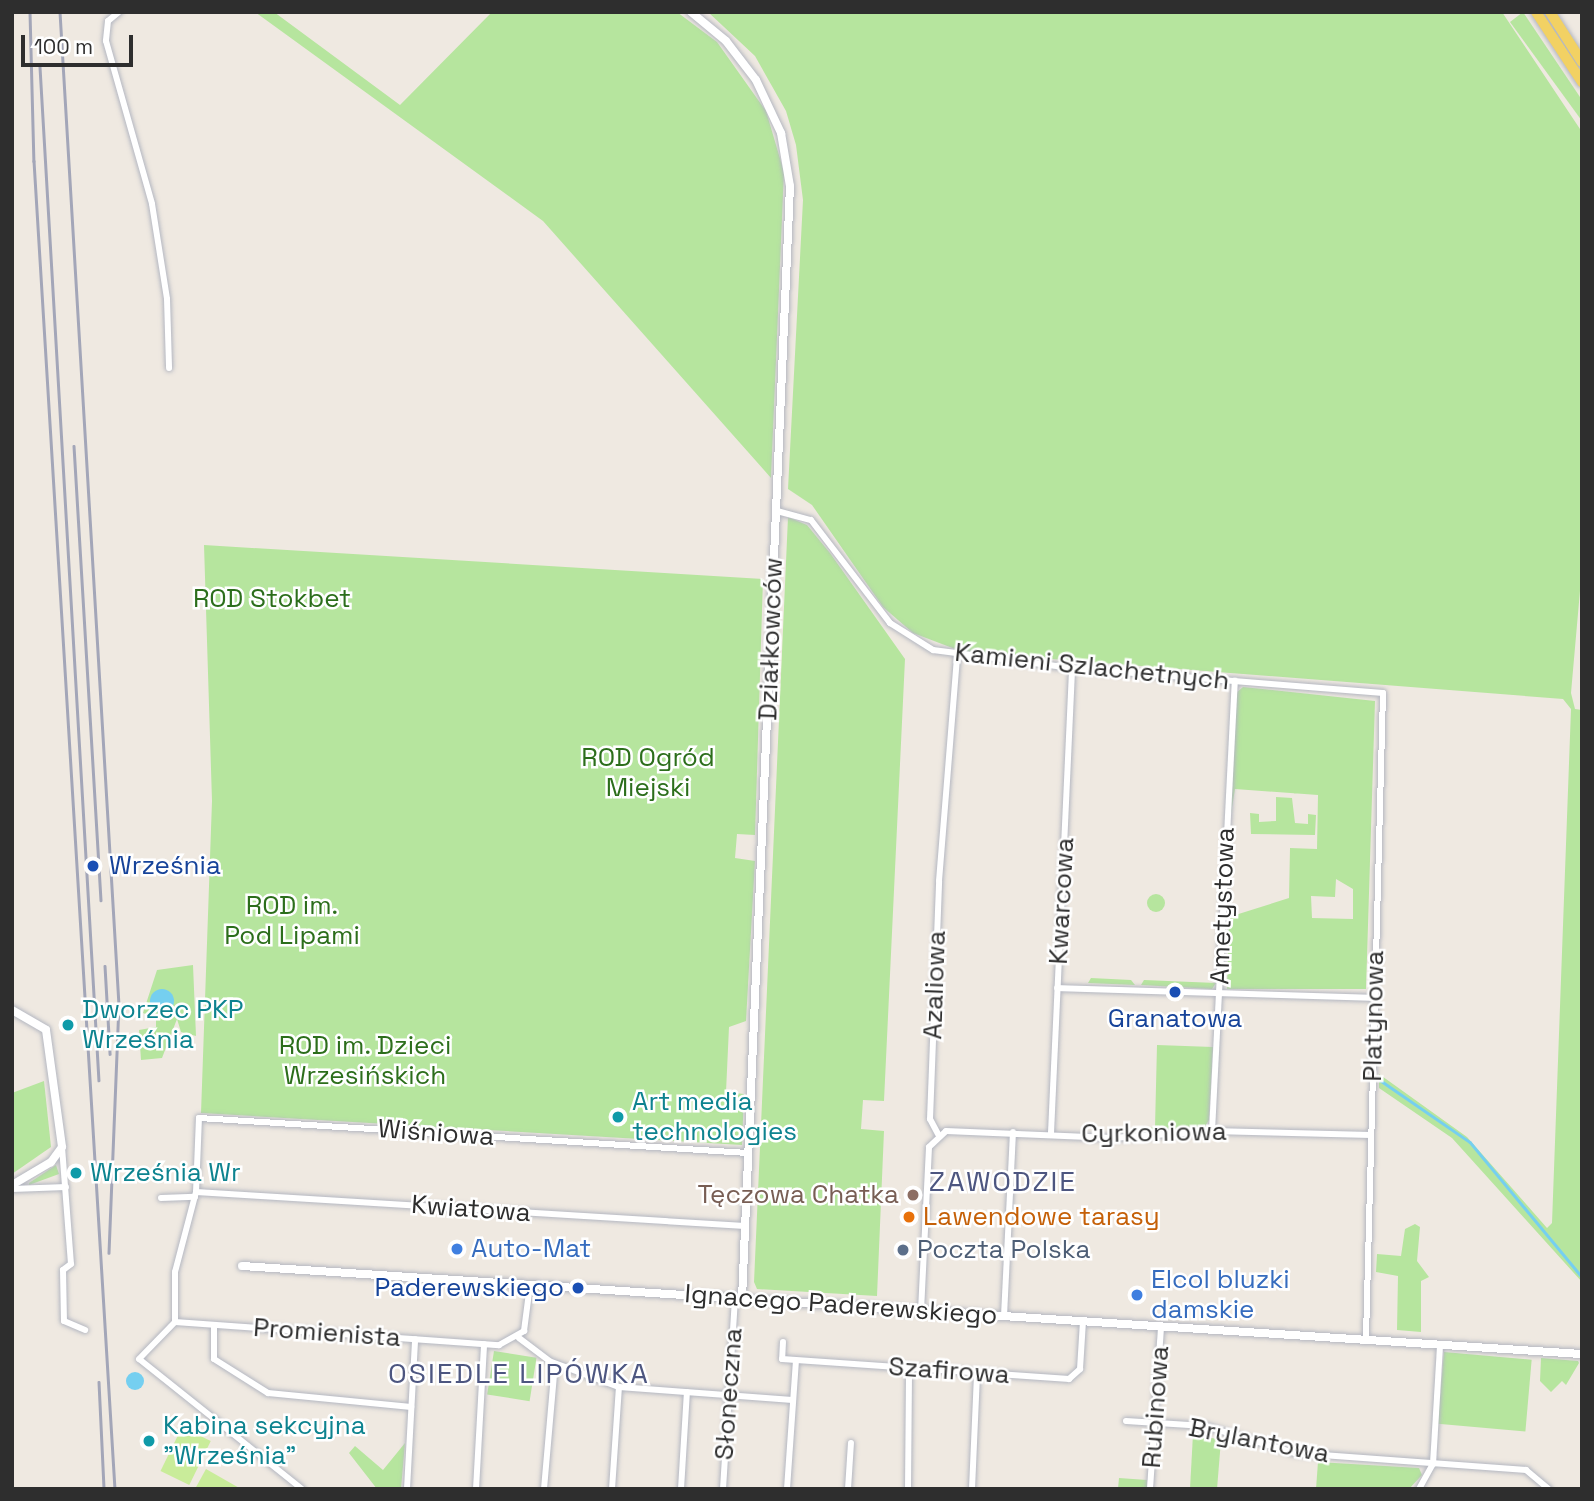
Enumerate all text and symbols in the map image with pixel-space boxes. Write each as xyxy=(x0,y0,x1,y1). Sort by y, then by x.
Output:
scale bar xyxy=(24,21,136,65)
text: 100 m xyxy=(34,33,93,60)
street label: Działkowców xyxy=(753,557,789,721)
park label: ROD Stokbet xyxy=(193,583,351,615)
street label: Kamieni Szlachetnych xyxy=(953,637,1231,697)
park label: ROD Ogród Miejski xyxy=(581,742,715,804)
street label: Ametystowa xyxy=(1205,827,1241,985)
street label: Kwarcowa xyxy=(1043,837,1081,965)
place label: Września xyxy=(109,850,221,882)
marker: Września xyxy=(83,856,103,876)
park label: ROD im. Pod Lipami xyxy=(224,890,360,951)
street label: Azaliowa xyxy=(918,930,952,1040)
street label: Platynowa xyxy=(1357,950,1391,1082)
marker: Granatowa xyxy=(1167,984,1183,1000)
place label: Dworzec PKP Września xyxy=(82,994,243,1056)
place label: Granatowa xyxy=(1108,1003,1242,1035)
marker: Dworzec PKP Września xyxy=(60,1017,76,1033)
park label: ROD im. Dzieci Wrzesińskich xyxy=(278,1030,452,1092)
place label: Art media technologies xyxy=(632,1086,797,1148)
marker: Art media technologies xyxy=(610,1109,626,1125)
street label: Wiśniowa xyxy=(377,1113,495,1153)
street label: Cyrkoniowa xyxy=(1081,1116,1227,1150)
place label: Września Wr xyxy=(90,1157,241,1189)
district label: ZAWODZIE xyxy=(930,1164,1076,1198)
marker: Września Wr xyxy=(68,1165,84,1181)
place label: Tęczowa Chatka xyxy=(697,1179,899,1211)
marker: Tęczowa Chatka xyxy=(905,1187,921,1203)
street label: Kwiatowa xyxy=(410,1189,532,1229)
place label: Lawendowe tarasy xyxy=(923,1201,1160,1233)
marker: Lawendowe tarasy xyxy=(901,1209,917,1225)
place label: Auto-Mat xyxy=(471,1233,591,1265)
place label: Poczta Polska xyxy=(917,1234,1090,1266)
marker: Auto-Mat xyxy=(449,1241,465,1257)
marker: Poczta Polska xyxy=(895,1242,911,1258)
place label: Elcol bluzki damskie xyxy=(1151,1264,1290,1326)
place label: Paderewskiego xyxy=(375,1272,564,1304)
street label: Ignacego Paderewskiego xyxy=(684,1279,998,1331)
marker: Paderewskiego xyxy=(570,1280,586,1296)
marker: Elcol bluzki damskie xyxy=(1129,1287,1145,1303)
street label: Promienista xyxy=(252,1312,402,1354)
street label: Słoneczna xyxy=(709,1327,749,1461)
street label: Rubinowa xyxy=(1136,1345,1176,1469)
street label: Szafirowa xyxy=(887,1351,1011,1391)
district label: OSIEDLE LIPÓWKA xyxy=(390,1356,648,1390)
place label: Kabina sekcyjna "Września" xyxy=(163,1410,366,1472)
street label: Brylantowa xyxy=(1186,1412,1332,1470)
marker: Kabina sekcyjna "Września" xyxy=(141,1433,157,1449)

